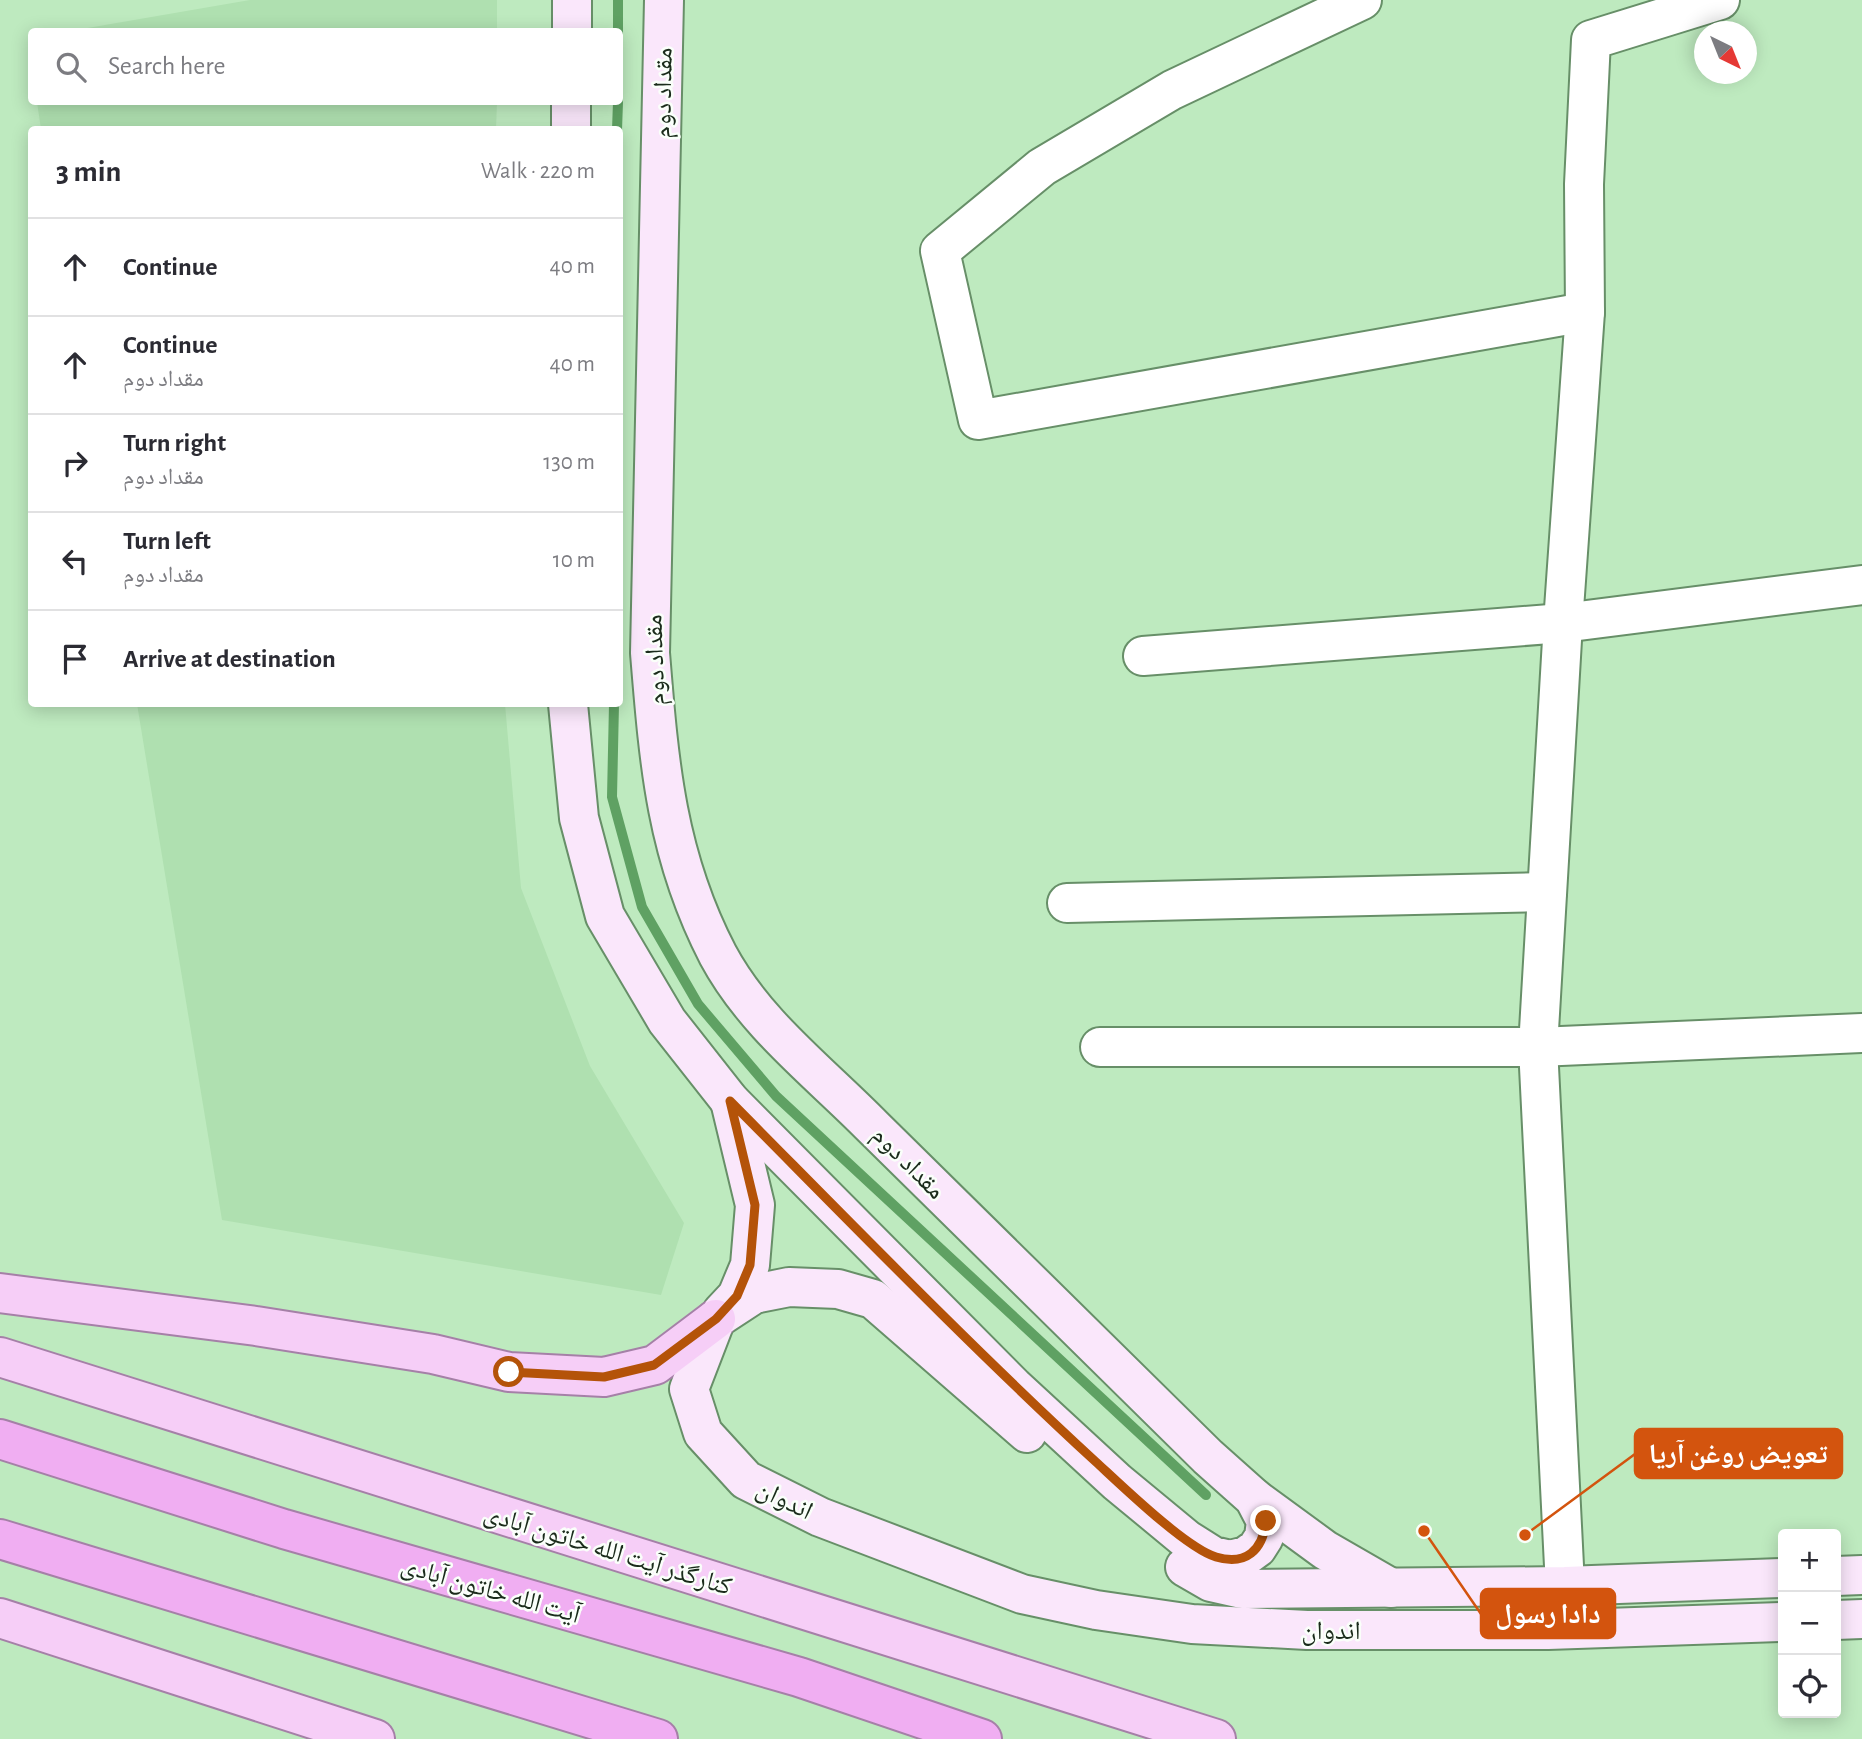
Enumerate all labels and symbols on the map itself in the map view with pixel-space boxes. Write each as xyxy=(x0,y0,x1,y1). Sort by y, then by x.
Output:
north arrow xyxy=(1694,21,1757,84)
street label: مقداد دوم xyxy=(649,47,681,139)
street label: مقداد دوم xyxy=(640,614,674,706)
street label: مقداد دوم xyxy=(864,1121,950,1207)
route start xyxy=(493,1356,524,1387)
callout: تعویض روغن آریا xyxy=(1635,1429,1842,1478)
text: تعویض روغن آریا xyxy=(1648,1439,1828,1471)
street label: اندوان xyxy=(751,1475,817,1526)
street label: کنارگذر آیت الله خاتون آبادی xyxy=(480,1496,736,1602)
route end xyxy=(1250,1505,1281,1536)
street label: آیت الله خاتون آبادی xyxy=(398,1548,584,1630)
callout: دادا رسول xyxy=(1481,1589,1615,1638)
text: دادا رسول xyxy=(1495,1601,1601,1630)
street label: اندوان xyxy=(1301,1618,1361,1646)

